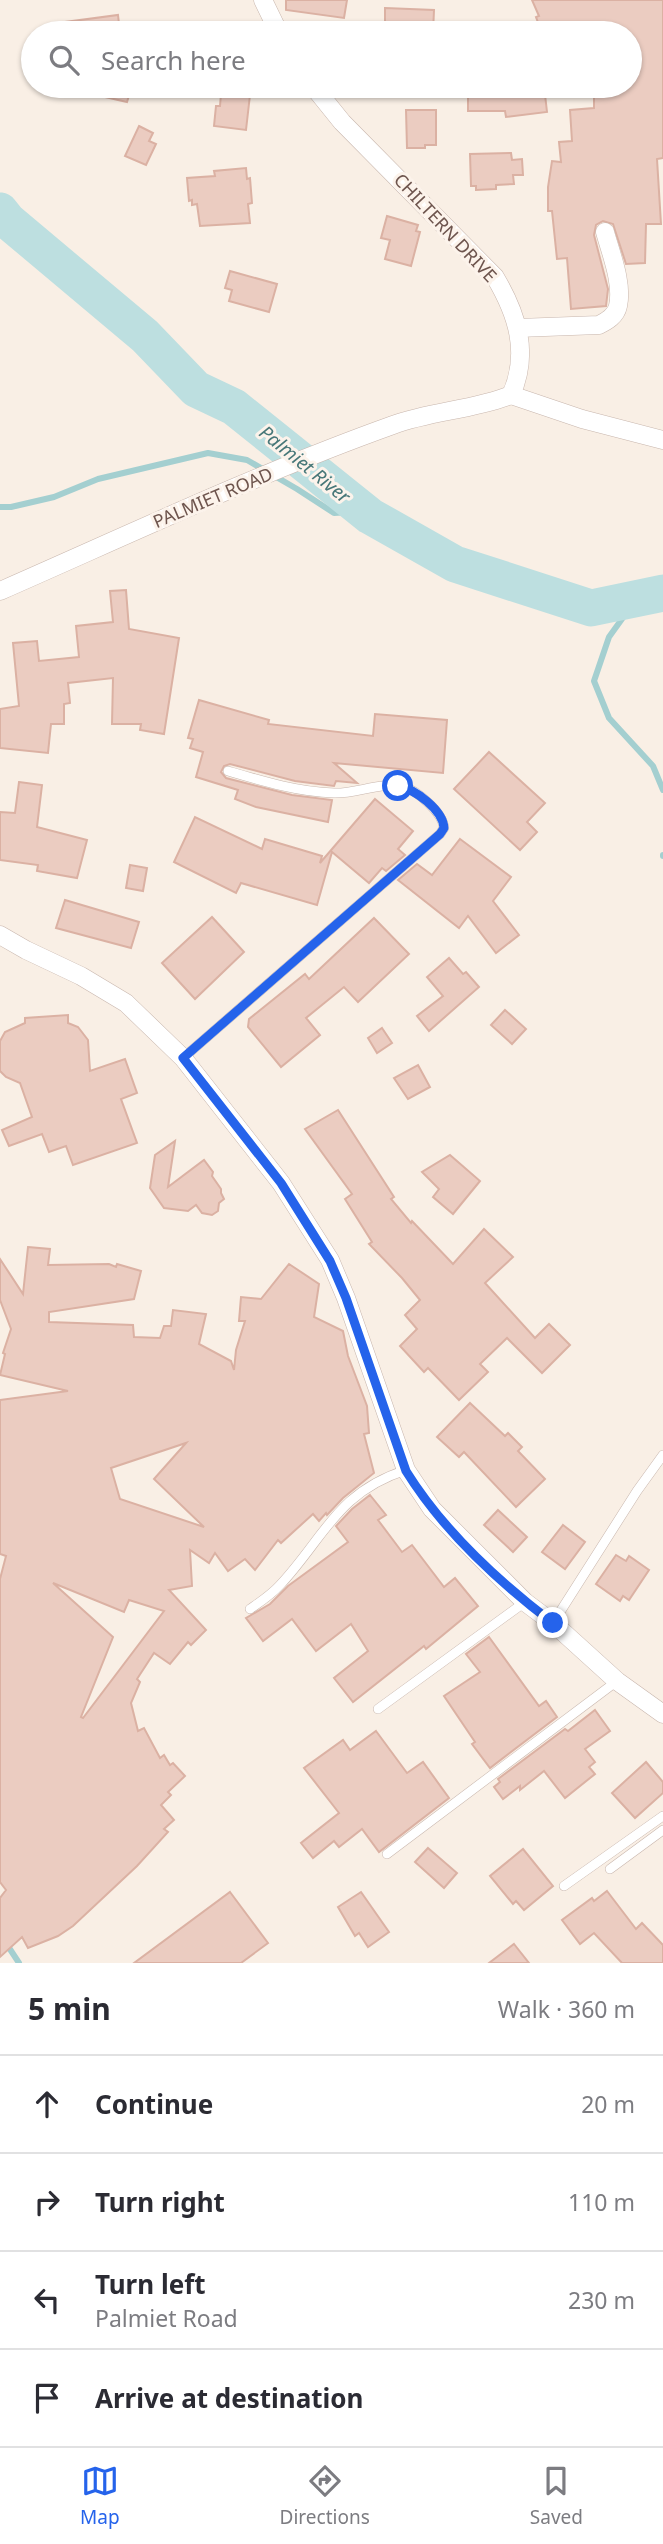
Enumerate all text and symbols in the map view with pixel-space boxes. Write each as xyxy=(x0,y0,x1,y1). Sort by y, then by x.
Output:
search box xyxy=(21,21,642,98)
icon: search xyxy=(45,41,83,79)
text: Search here xyxy=(101,42,246,78)
street label: CHILTERN DRIVE xyxy=(389,168,502,287)
water label: Palmiet River xyxy=(254,419,357,510)
street label: PALMIET ROAD xyxy=(149,461,276,533)
route start xyxy=(382,770,413,801)
route end xyxy=(537,1607,568,1638)
text: 5 min xyxy=(28,1988,111,2029)
text: Walk · 360 m xyxy=(498,1993,635,2025)
icon: ahead xyxy=(28,2085,66,2123)
text: Continue xyxy=(95,2086,213,2122)
text: 20 m xyxy=(581,2088,635,2120)
icon: right xyxy=(28,2183,66,2221)
text: Turn right xyxy=(95,2184,225,2220)
text: 110 m xyxy=(568,2186,635,2218)
text: Turn left xyxy=(95,2266,206,2302)
icon: left xyxy=(28,2281,66,2319)
text: 230 m xyxy=(568,2284,635,2316)
text: Palmiet Road xyxy=(95,2302,238,2334)
icon: arrive xyxy=(28,2379,66,2417)
text: Arrive at destination xyxy=(95,2380,364,2416)
tab: Map xyxy=(80,2462,120,2530)
tab: Directions xyxy=(280,2462,370,2530)
tab: Saved xyxy=(530,2462,583,2530)

